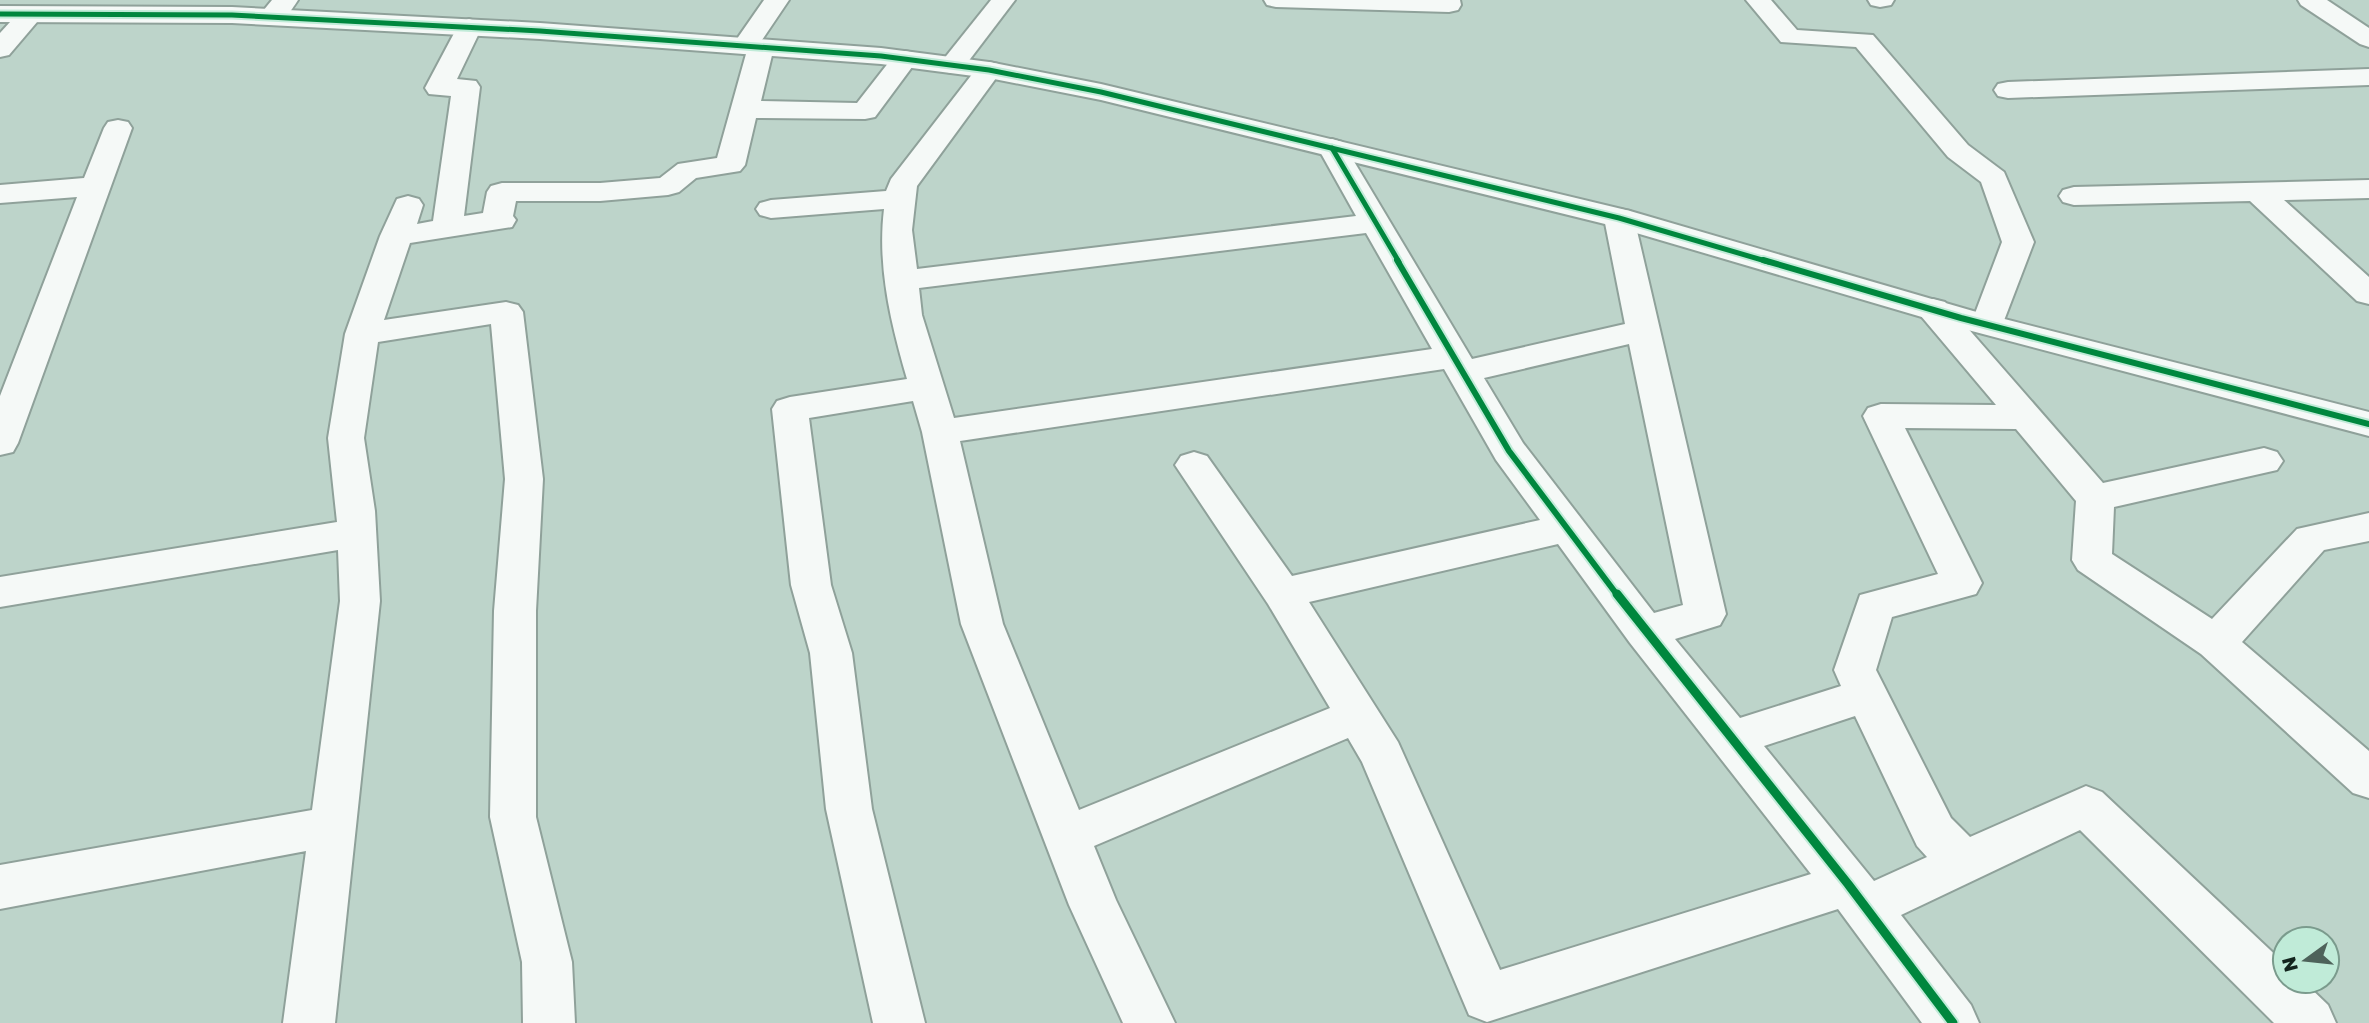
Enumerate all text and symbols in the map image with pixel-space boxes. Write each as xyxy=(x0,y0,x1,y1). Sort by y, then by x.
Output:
north arrow xyxy=(2271,925,2341,995)
text: N xyxy=(2276,955,2302,974)

